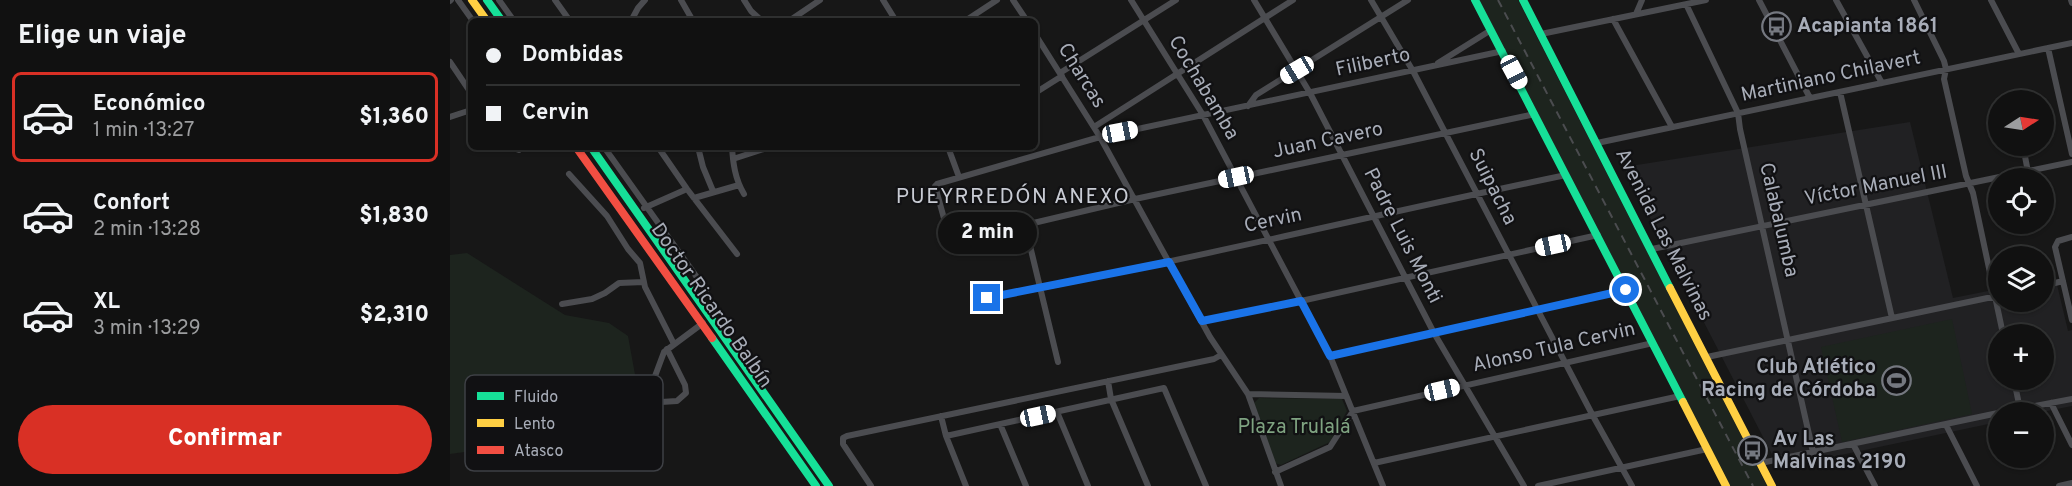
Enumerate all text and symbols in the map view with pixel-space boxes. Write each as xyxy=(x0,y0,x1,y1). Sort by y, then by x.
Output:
bus stop icon: Acapianta 1861 xyxy=(1760,11,1792,43)
place label: Acapianta 1861 xyxy=(1797,14,1938,40)
text: Elige un viaje xyxy=(18,19,187,53)
street label: Cochabamba xyxy=(1162,31,1244,145)
street label: Charcas xyxy=(1051,39,1111,113)
text: Dombidas xyxy=(522,42,624,69)
street label: Filiberto xyxy=(1333,42,1413,84)
street label: Martiniano Chilavert xyxy=(1739,45,1923,109)
car xyxy=(1498,52,1530,92)
car xyxy=(1277,53,1317,87)
icon: car xyxy=(21,90,75,144)
north arrow xyxy=(1988,90,2054,156)
map controls xyxy=(1988,90,2054,468)
text: Económico xyxy=(93,91,206,118)
text: Cervin xyxy=(522,100,589,127)
text: $1,360 xyxy=(359,104,429,131)
street label: Juan Cavero xyxy=(1271,117,1385,165)
text: 1 min · 13:27 xyxy=(93,118,194,144)
car xyxy=(1101,120,1139,144)
street label: Suipacha xyxy=(1462,144,1522,230)
street label: Avenida Las Malvinas xyxy=(1608,144,1718,326)
street label: Víctor Manuel III xyxy=(1802,159,1950,213)
street label: Calabalumba xyxy=(1752,160,1804,280)
car xyxy=(1217,164,1255,190)
street label: Padre Luis Monti xyxy=(1357,164,1447,308)
button: locate xyxy=(1988,168,2054,234)
district label: PUEYRREDÓN ANEXO xyxy=(896,183,1130,211)
icon: car xyxy=(21,189,75,243)
text: Confort xyxy=(93,190,170,217)
street label: Cervin xyxy=(1242,202,1304,240)
text: $1,830 xyxy=(359,203,429,230)
callout: 2 min xyxy=(938,211,1036,253)
text: 2 min · 13:28 xyxy=(93,217,201,243)
street label: Doctor Ricardo Balbín xyxy=(644,218,778,394)
text: 2 min xyxy=(961,220,1014,246)
car xyxy=(1534,232,1572,258)
button: layers xyxy=(1988,246,2054,312)
route start xyxy=(1612,276,1639,303)
route end xyxy=(973,284,1000,311)
icon: car xyxy=(21,288,75,342)
text: XL xyxy=(93,289,120,316)
text: $2,310 xyxy=(360,302,429,329)
text: 3 min · 13:29 xyxy=(93,316,201,342)
street label: Alonso Tula Cervin xyxy=(1470,317,1638,379)
button: + xyxy=(1988,324,2054,390)
place label: Club Atlético Racing de Córdoba xyxy=(1701,355,1876,404)
sports icon: Club Atlético Racing de Córdoba xyxy=(1881,364,1913,396)
legend xyxy=(465,375,663,471)
car xyxy=(1422,377,1462,403)
text: Fluido xyxy=(514,388,558,408)
button: − xyxy=(1988,402,2054,468)
car xyxy=(1019,403,1057,429)
button: Confirmar xyxy=(18,405,432,474)
text: Lento xyxy=(514,415,555,435)
park label: Plaza Trulalá xyxy=(1237,415,1351,441)
place label: Av Las Malvinas 2190 xyxy=(1773,427,1907,476)
bus stop icon: Av Las Malvinas 2190 xyxy=(1736,435,1768,467)
text: Atasco xyxy=(514,442,563,462)

